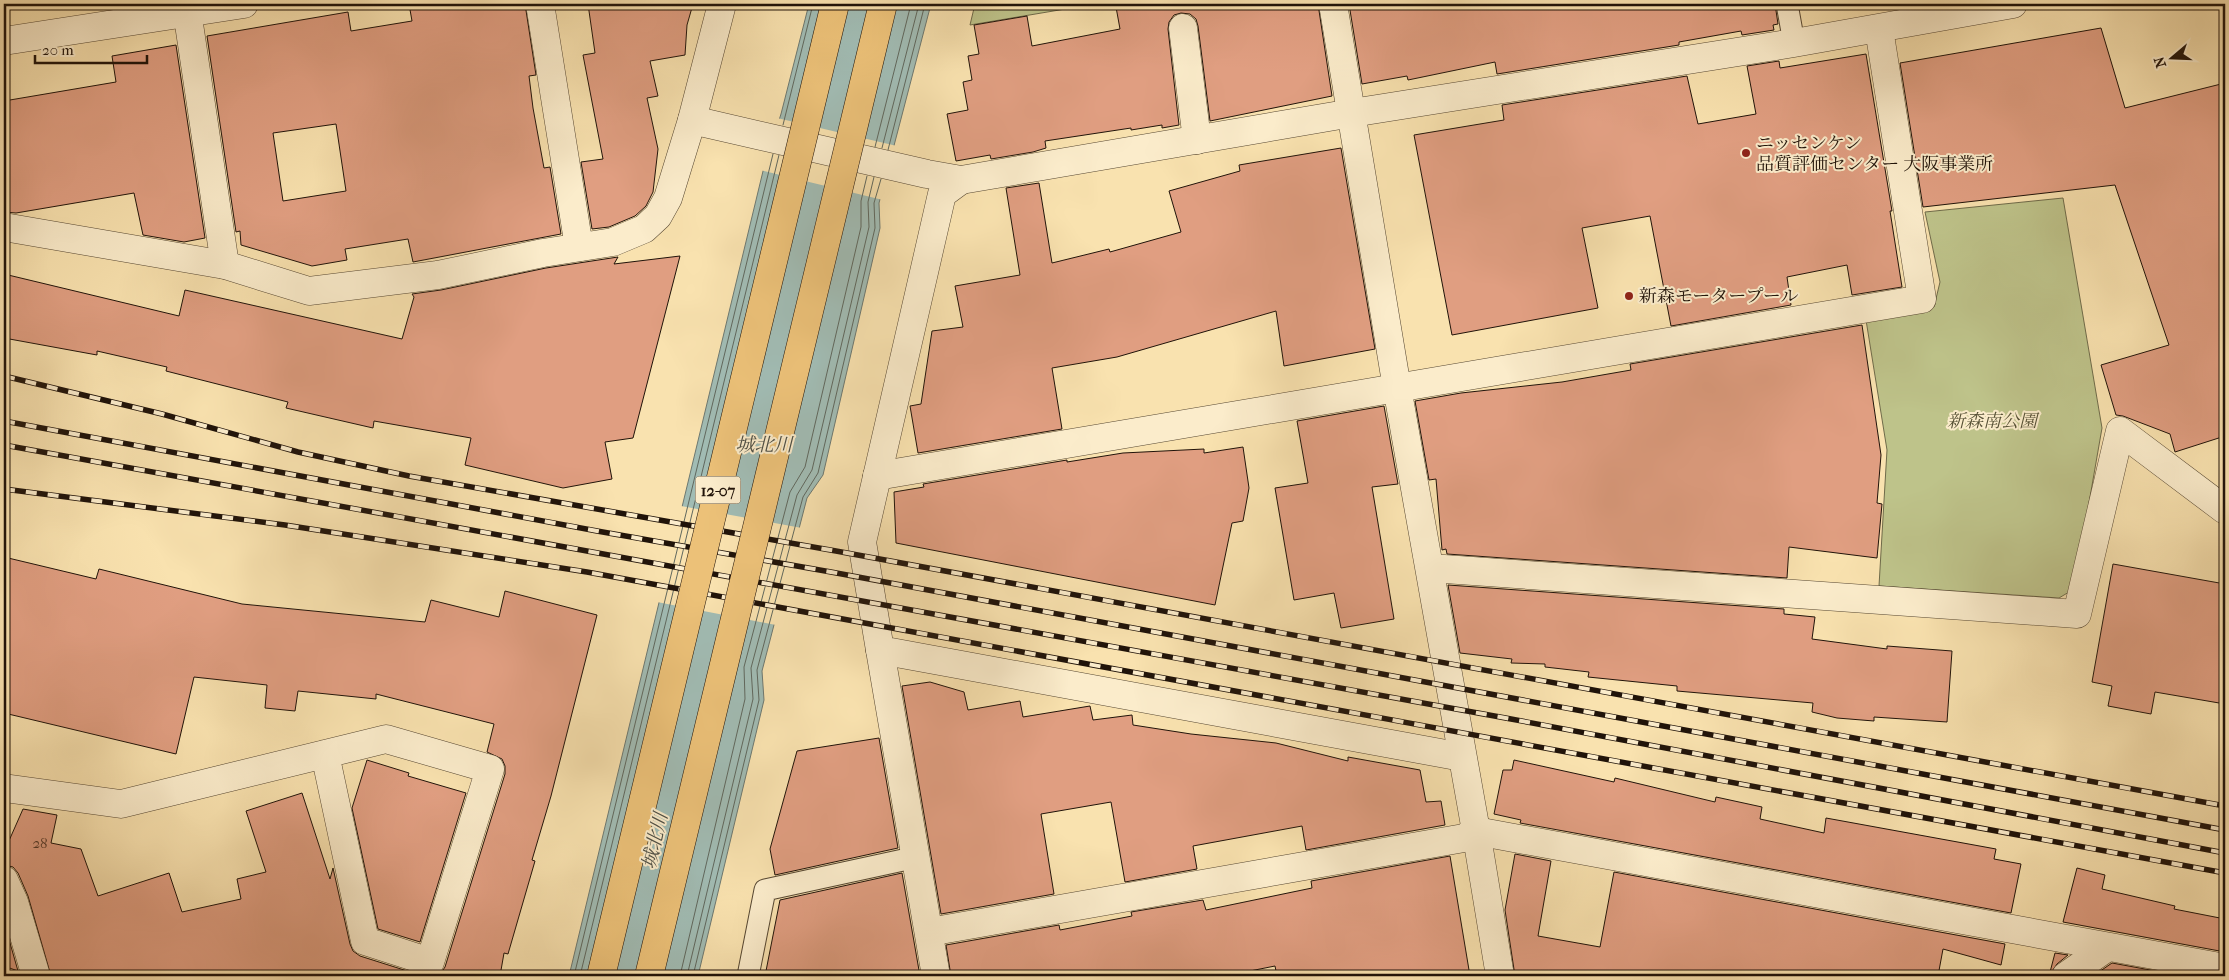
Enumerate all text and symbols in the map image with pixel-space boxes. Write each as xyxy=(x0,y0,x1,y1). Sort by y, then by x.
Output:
scale bar xyxy=(35,32,148,64)
north arrow xyxy=(2146,32,2196,82)
text: 20 m xyxy=(42,41,74,59)
text: N xyxy=(2150,54,2170,70)
place label: ニッセンケン 品質評価センター 大阪事業所 xyxy=(1756,133,1993,175)
marker: ニッセンケン 品質評価センター 大阪事業所 xyxy=(1740,147,1752,159)
place label: 新森モータープール xyxy=(1639,286,1798,307)
marker: 新森モータープール xyxy=(1623,290,1635,302)
park label: 新森南公園 xyxy=(1947,411,2040,432)
water label: 城北川 xyxy=(735,434,794,456)
road number: 12-07 xyxy=(696,476,740,504)
water label: 城北川 xyxy=(638,809,673,871)
house number: 28 xyxy=(32,834,48,852)

